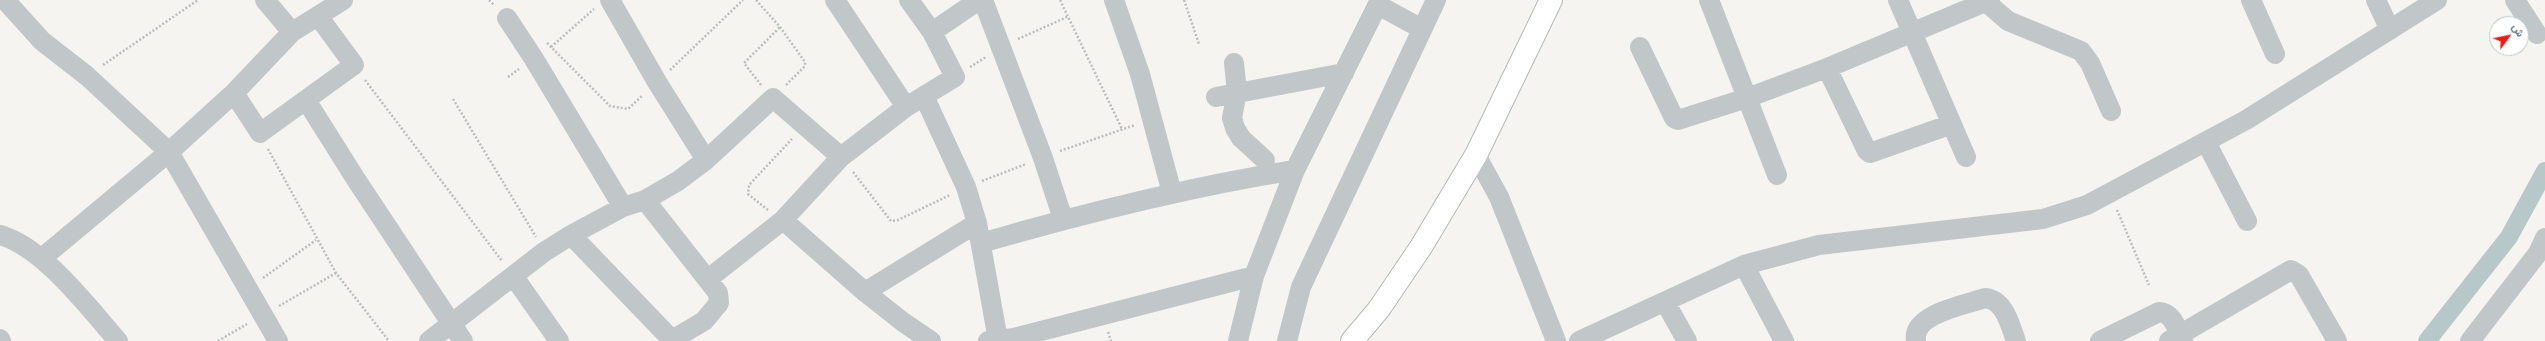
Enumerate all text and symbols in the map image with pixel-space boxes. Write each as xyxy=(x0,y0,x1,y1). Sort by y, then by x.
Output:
north arrow xyxy=(2489,16,2529,56)
text: ش xyxy=(2509,21,2528,39)

